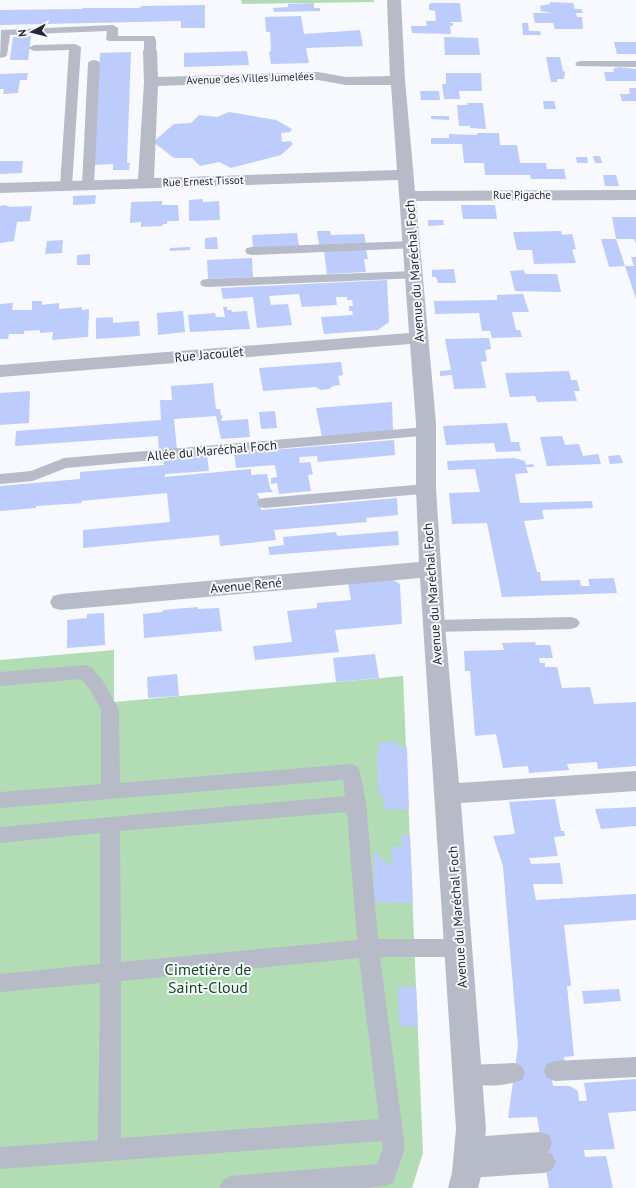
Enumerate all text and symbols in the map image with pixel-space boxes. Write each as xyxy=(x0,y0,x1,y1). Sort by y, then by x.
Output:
north arrow xyxy=(12,12,52,52)
text: N xyxy=(15,29,29,38)
street label: Avenue des Villes Jumelées xyxy=(186,69,314,87)
street label: Rue Ernest Tissot xyxy=(162,173,244,189)
street label: Rue Pigache xyxy=(493,188,551,202)
street label: Avenue du Maréchal Foch xyxy=(401,199,428,343)
street label: Rue Jacoulet xyxy=(174,343,245,366)
street label: Allée du Maréchal Foch xyxy=(146,436,278,465)
street label: Avenue du Maréchal Foch xyxy=(419,522,446,666)
street label: Avenue René xyxy=(210,574,282,597)
street label: Avenue du Maréchal Foch xyxy=(444,845,471,989)
park label: Cimetière de Saint-Cloud xyxy=(165,959,251,997)

